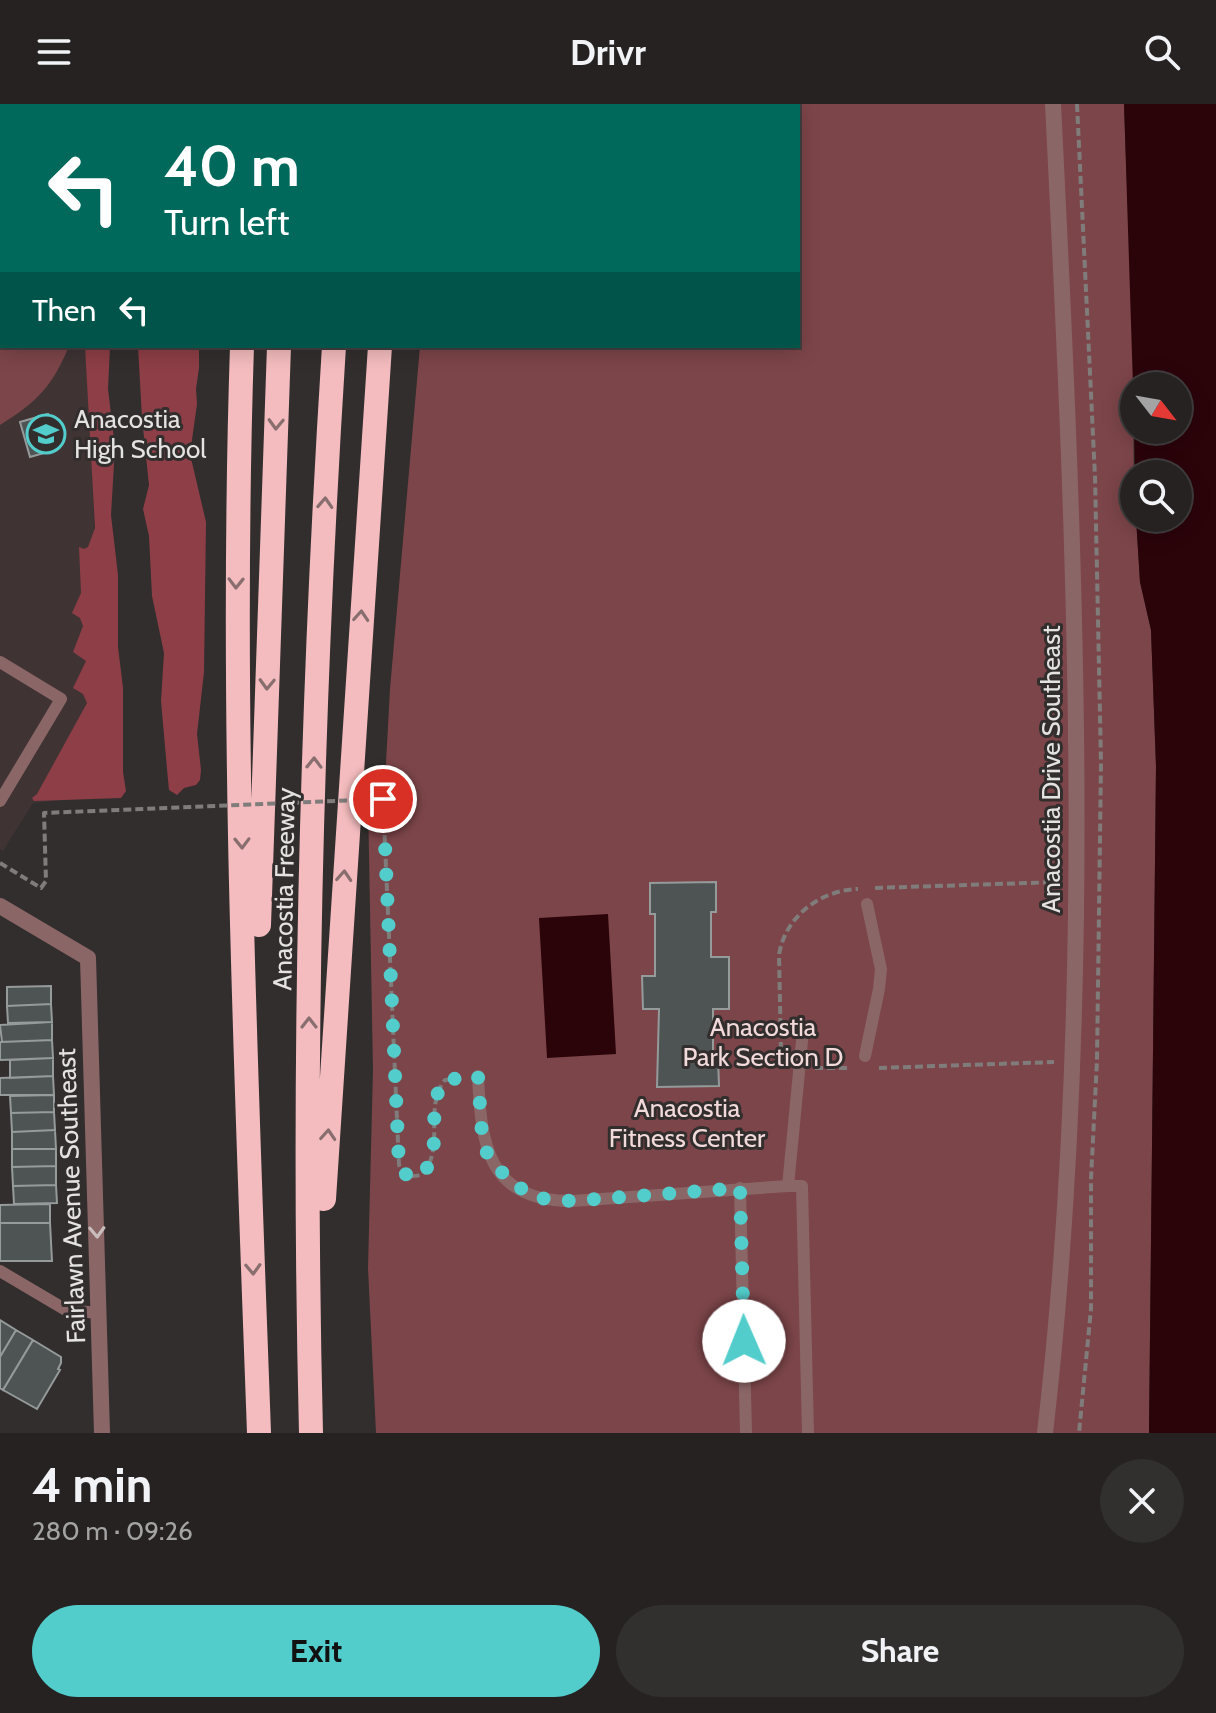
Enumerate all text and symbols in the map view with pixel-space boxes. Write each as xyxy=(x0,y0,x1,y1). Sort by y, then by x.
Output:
icon: menu xyxy=(32,30,76,74)
text: Drivr xyxy=(570,30,646,74)
icon: search xyxy=(1140,30,1184,74)
text: 40 m xyxy=(164,132,300,200)
icon: left xyxy=(32,136,136,240)
text: Turn left xyxy=(164,200,289,244)
icon: left xyxy=(112,288,156,332)
text: Then xyxy=(32,292,96,329)
north arrow xyxy=(1120,372,1192,444)
map controls xyxy=(1120,372,1192,532)
place label: Anacostia High School xyxy=(74,403,206,465)
school or university icon: Anacostia High School xyxy=(25,413,67,455)
one-way arrow xyxy=(267,418,284,431)
button: search xyxy=(1120,460,1192,532)
one-way arrow xyxy=(316,496,333,509)
one-way arrow xyxy=(227,577,245,590)
one-way arrow xyxy=(352,609,369,622)
street label: Anacostia Drive Southeast xyxy=(1035,625,1067,913)
one-way arrow xyxy=(258,678,275,691)
one-way arrow xyxy=(306,756,323,769)
pin xyxy=(349,765,417,833)
icon: arrive xyxy=(361,777,405,821)
street label: Anacostia Freeway xyxy=(266,787,302,991)
one-way arrow xyxy=(233,837,251,850)
one-way arrow xyxy=(335,869,352,882)
park label: Anacostia Park Section D xyxy=(683,1011,843,1073)
one-way arrow xyxy=(300,1016,318,1029)
street label: Fairlawn Avenue Southeast xyxy=(50,1048,92,1344)
park label: Anacostia Fitness Center xyxy=(609,1092,766,1154)
one-way arrow xyxy=(319,1128,336,1141)
one-way arrow xyxy=(88,1226,105,1239)
one-way arrow xyxy=(244,1263,261,1276)
position arrow xyxy=(702,1299,786,1383)
text: 4 min xyxy=(32,1456,152,1514)
button: close xyxy=(1100,1459,1184,1543)
text: 280 m · 09:26 xyxy=(32,1515,193,1547)
button: Exit xyxy=(32,1605,600,1697)
button: Share xyxy=(616,1605,1184,1697)

